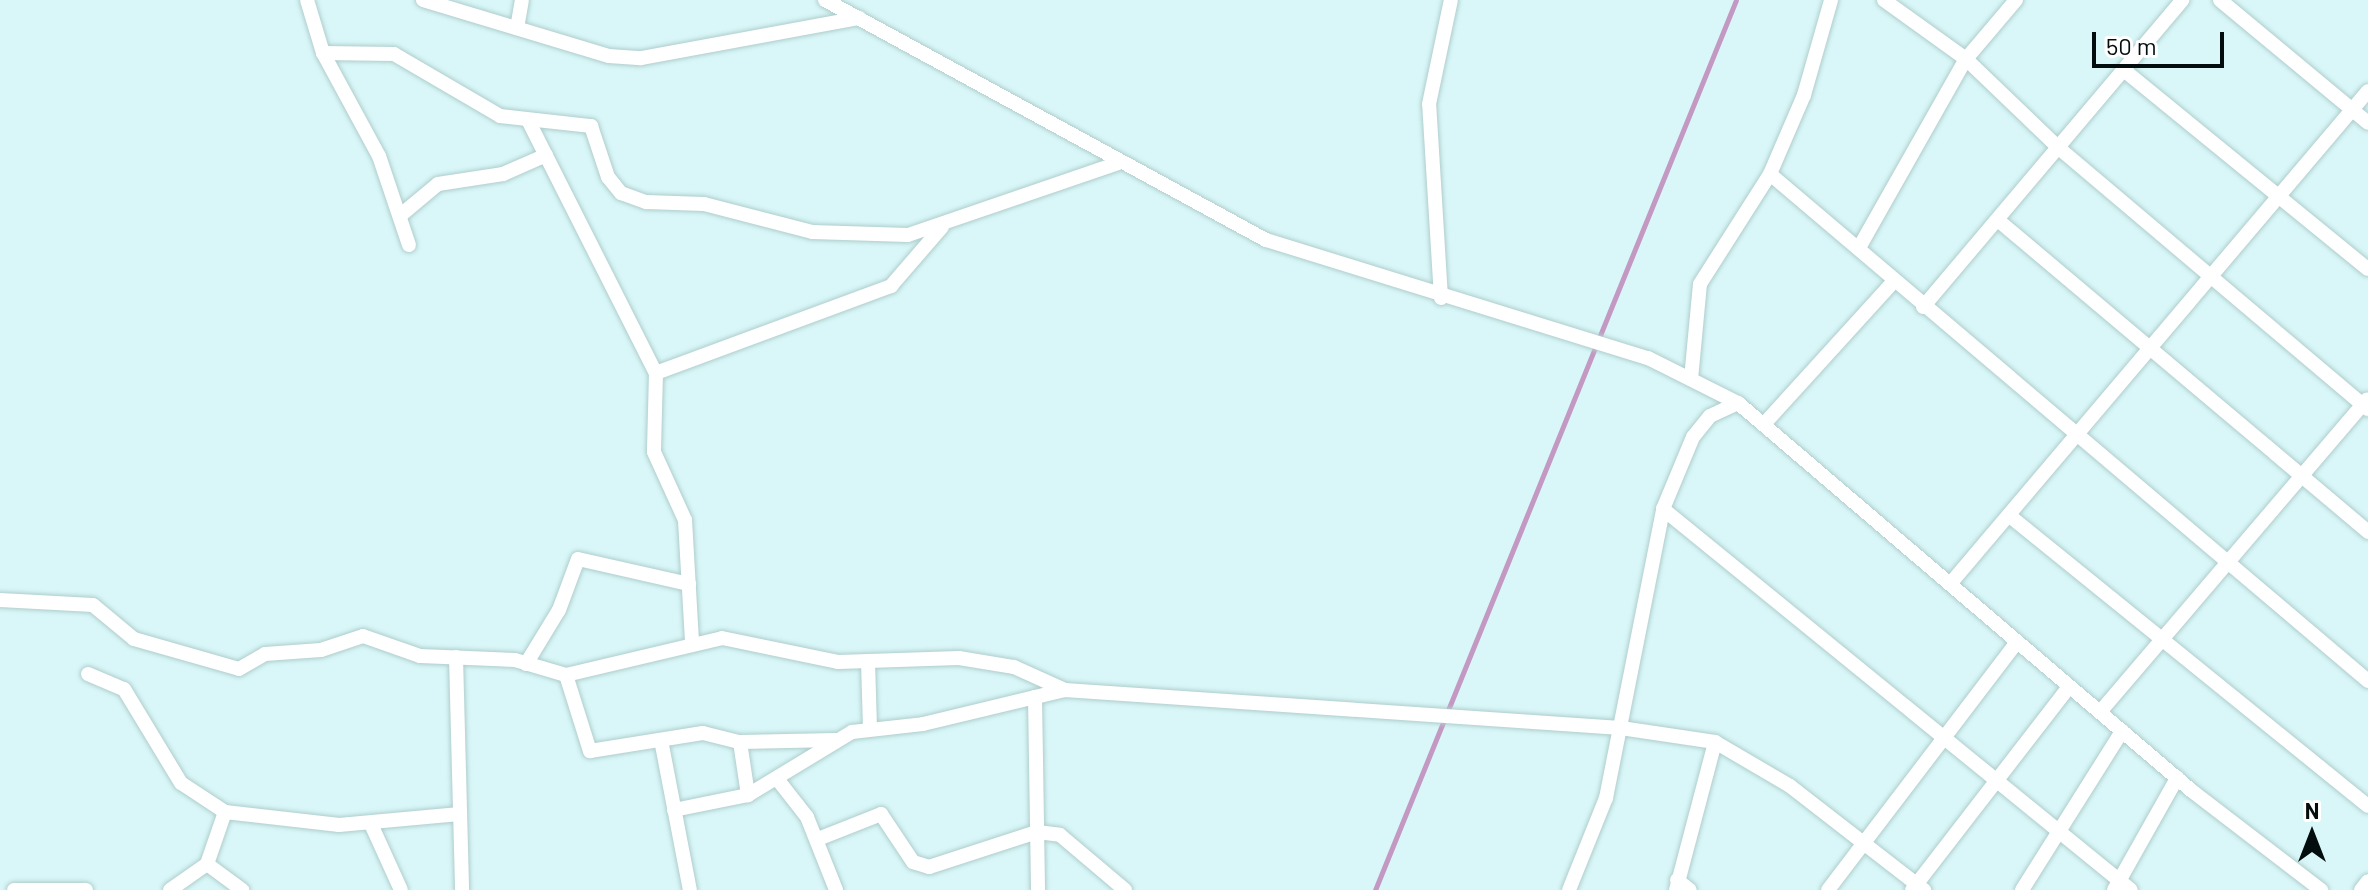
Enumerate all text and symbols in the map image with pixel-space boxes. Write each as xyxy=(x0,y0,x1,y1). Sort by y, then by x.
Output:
scale bar xyxy=(2096,16,2228,66)
text: 50 m xyxy=(2106,31,2157,60)
north arrow xyxy=(2272,794,2352,874)
text: N xyxy=(2305,797,2319,823)

